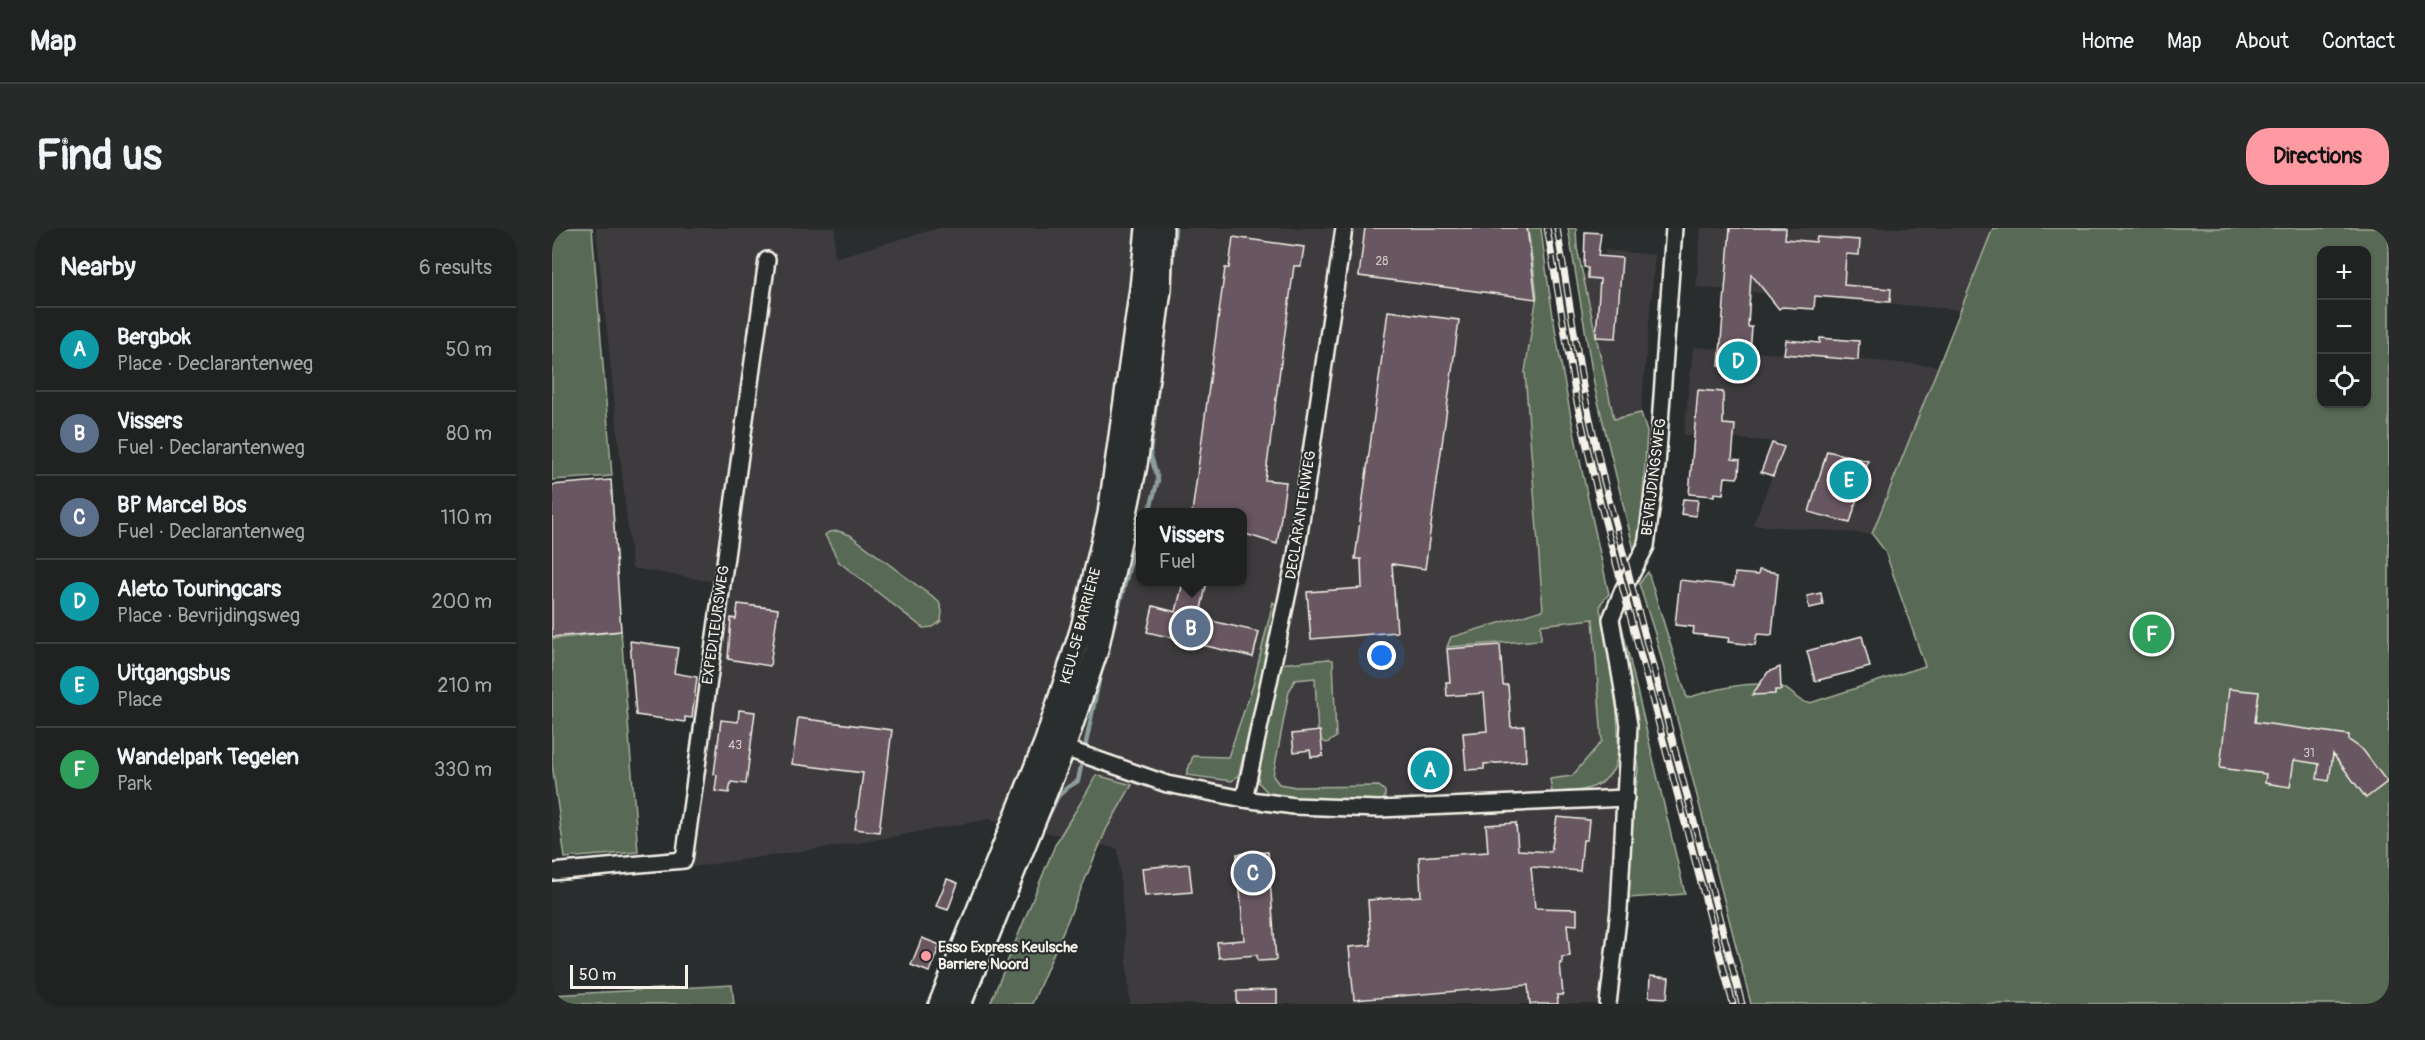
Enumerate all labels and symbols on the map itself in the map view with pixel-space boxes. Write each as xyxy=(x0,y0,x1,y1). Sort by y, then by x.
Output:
house number: 28 xyxy=(1376,254,1388,269)
pin: D xyxy=(1718,338,1758,384)
street label: BEVRIJDINGSWEG xyxy=(1637,417,1671,537)
street label: DECLARANTENWEG xyxy=(1281,449,1321,581)
pin: E xyxy=(1830,458,1868,502)
street label: EXPEDITEURSWEG xyxy=(698,564,734,686)
street label: KEULSE BARRIÈRE xyxy=(1056,566,1106,686)
pin: B xyxy=(1172,606,1210,650)
pin: F xyxy=(2132,612,2172,656)
your location xyxy=(1367,641,1396,670)
house number: 43 xyxy=(728,738,742,753)
house number: 31 xyxy=(2303,746,2315,761)
pin: A xyxy=(1410,748,1450,792)
pin: C xyxy=(1234,850,1272,896)
place label: Esso Express Keulsche Barriere Noord xyxy=(938,938,1078,974)
marker: Esso Express Keulsche Barriere Noord xyxy=(919,949,933,963)
scale bar xyxy=(570,962,688,990)

